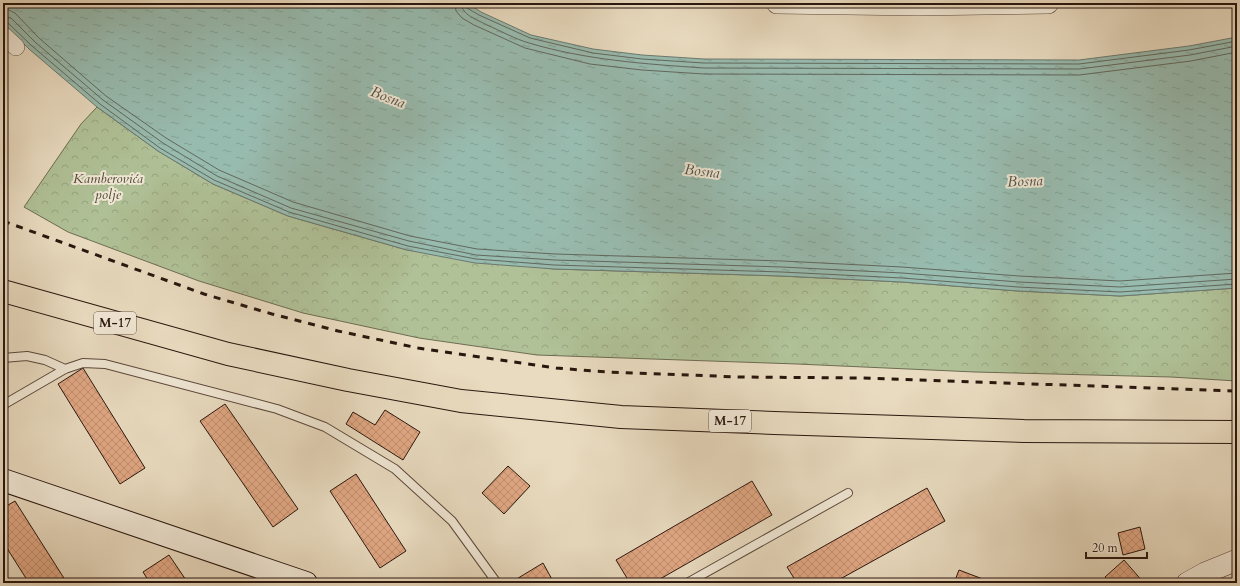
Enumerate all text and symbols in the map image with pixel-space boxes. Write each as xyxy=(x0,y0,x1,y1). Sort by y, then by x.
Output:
water label: Bosna xyxy=(368,81,408,113)
water label: Bosna xyxy=(683,159,721,183)
park label: Kamberovića polje xyxy=(73,169,143,204)
water label: Bosna xyxy=(1007,170,1043,192)
road number: M-17 xyxy=(94,312,136,334)
road number: M-17 xyxy=(709,410,751,432)
scale bar xyxy=(1086,534,1147,560)
text: 20 m xyxy=(1092,540,1119,556)

